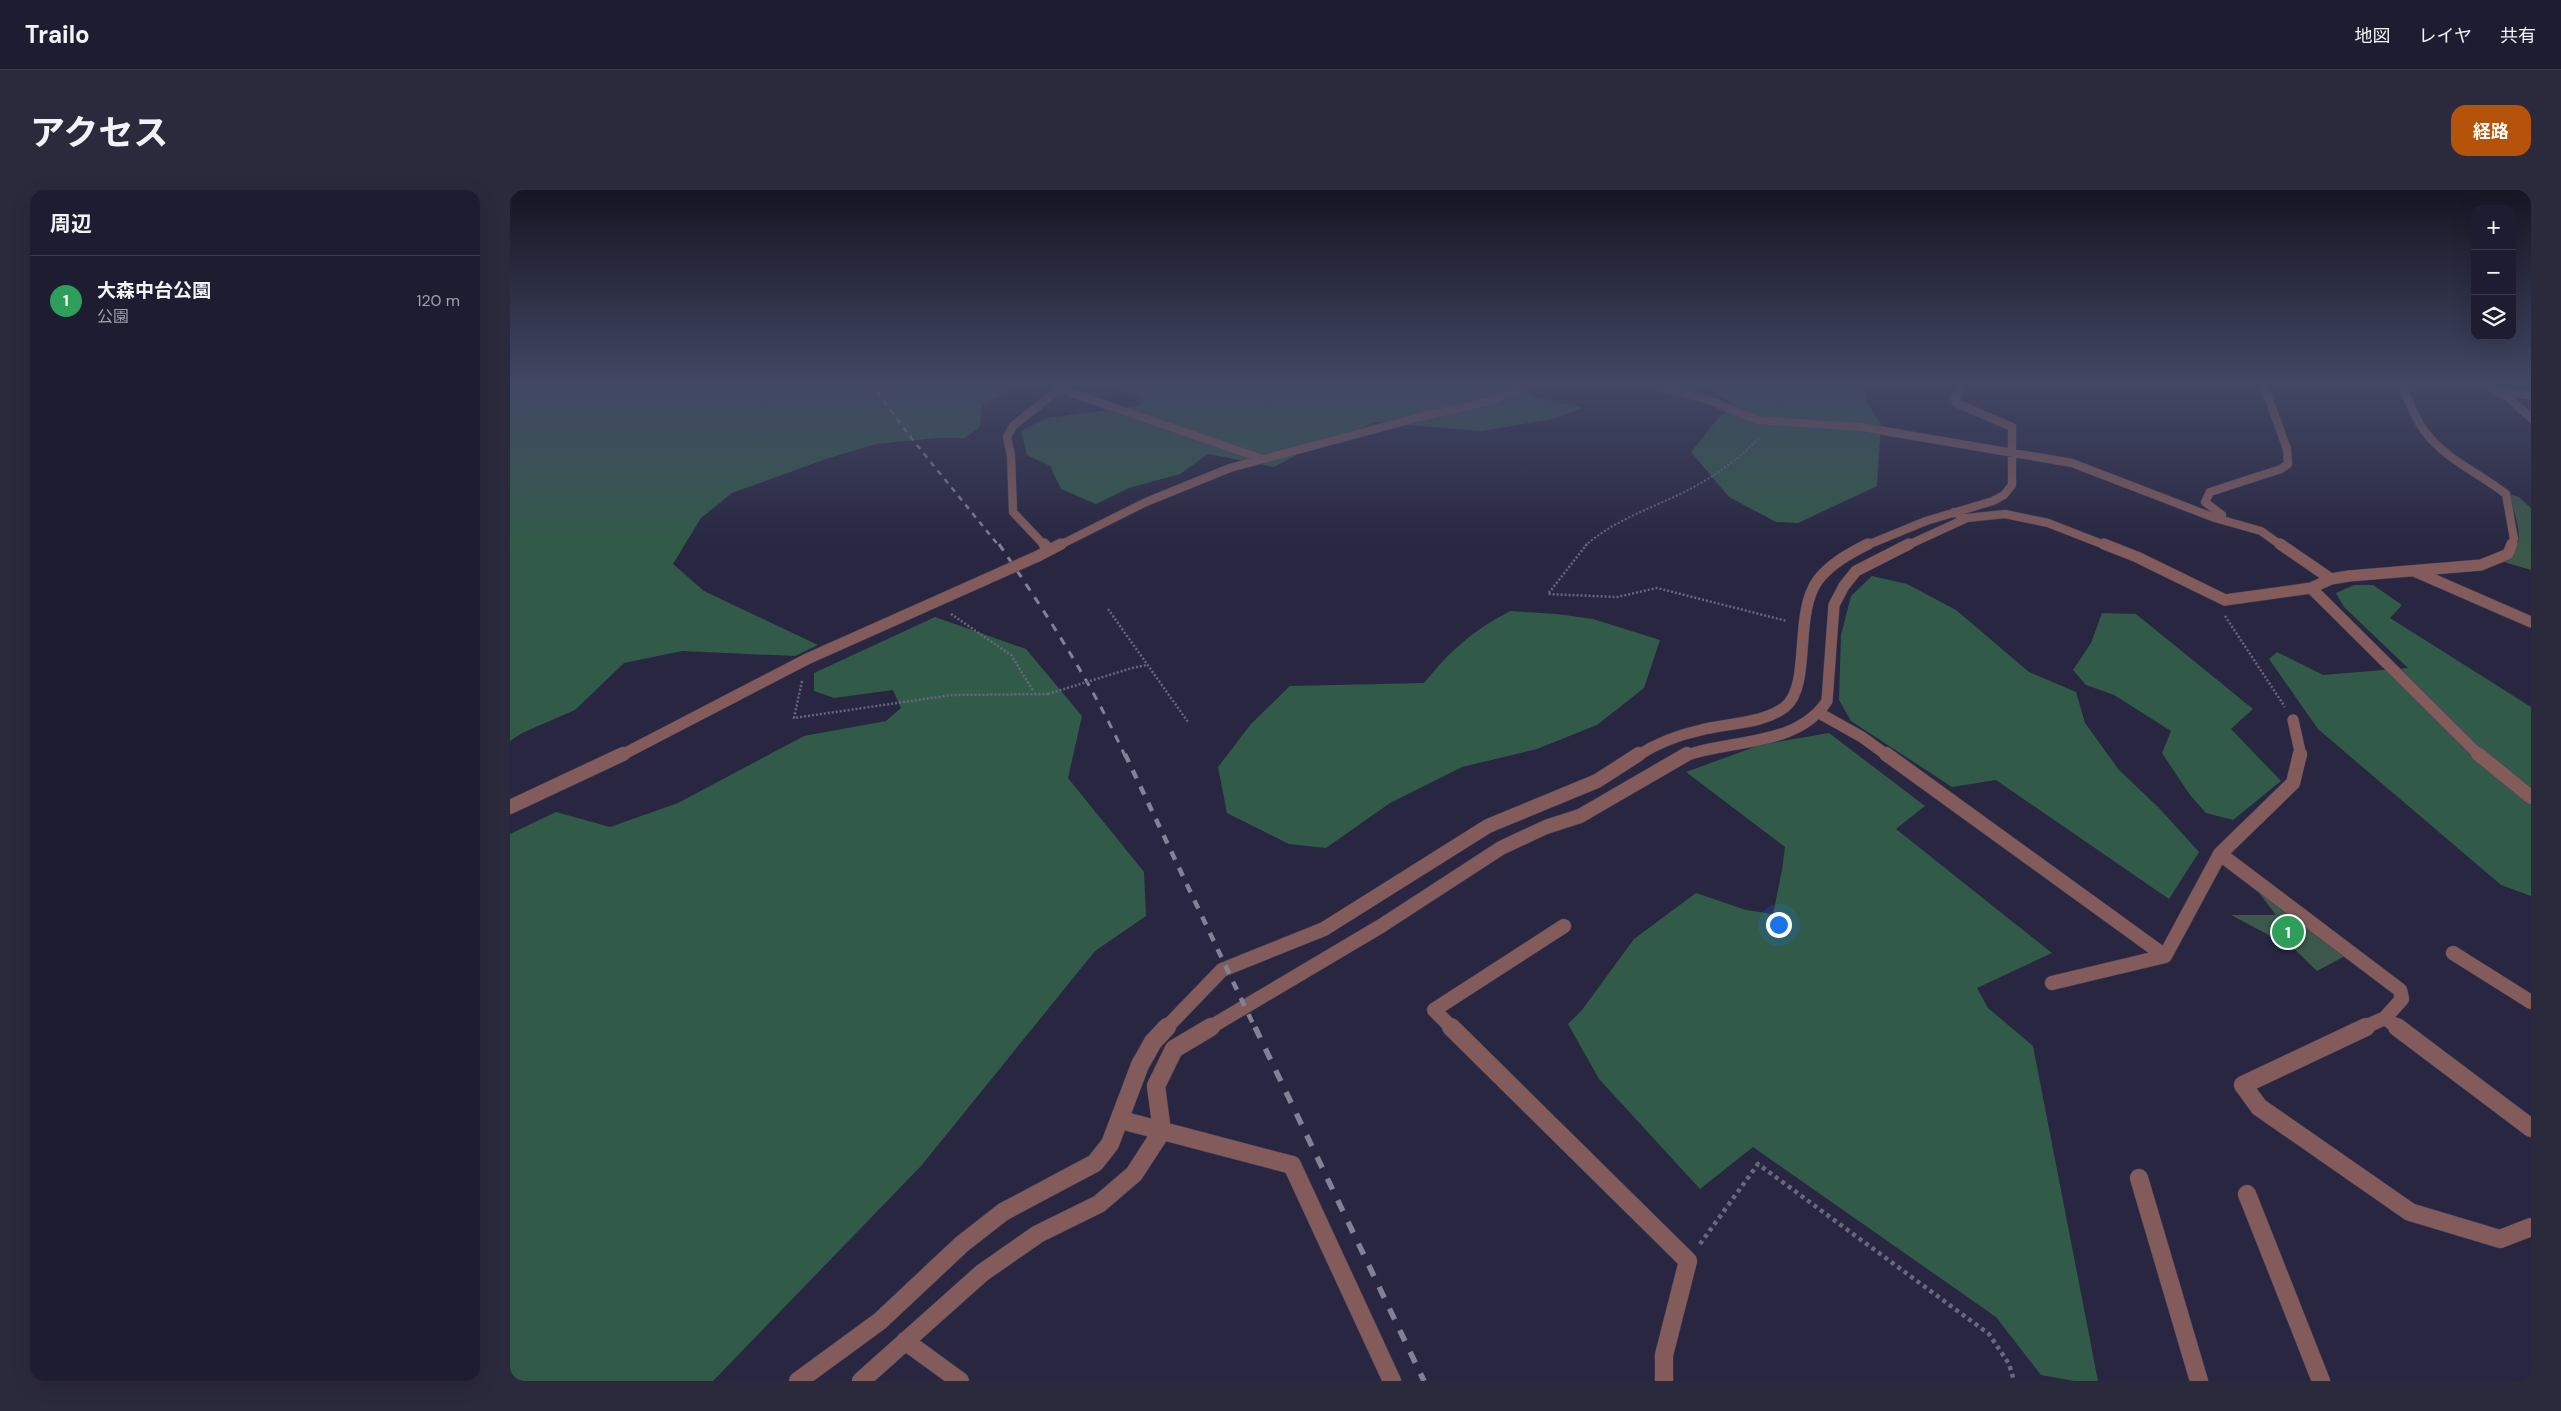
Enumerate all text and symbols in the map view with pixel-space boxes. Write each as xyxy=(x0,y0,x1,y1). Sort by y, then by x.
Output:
text: Trailo xyxy=(25,19,90,50)
text: 地図 xyxy=(2355,24,2391,48)
text: レイヤ xyxy=(2419,24,2472,48)
text: 共有 xyxy=(2500,24,2536,48)
button: 経路 xyxy=(2451,105,2531,156)
text: アクセス xyxy=(30,110,168,156)
map controls xyxy=(2471,205,2516,340)
button: + xyxy=(2471,205,2516,250)
text: 周辺 xyxy=(50,210,92,238)
button: − xyxy=(2471,250,2516,295)
text: 大森中台公園 xyxy=(97,278,211,303)
text: 1 xyxy=(63,290,69,311)
text: 120 m xyxy=(416,290,460,311)
button: layers xyxy=(2471,295,2516,340)
text: 公園 xyxy=(97,306,129,327)
your location xyxy=(1766,912,1792,938)
pin: 1 xyxy=(2272,913,2304,951)

